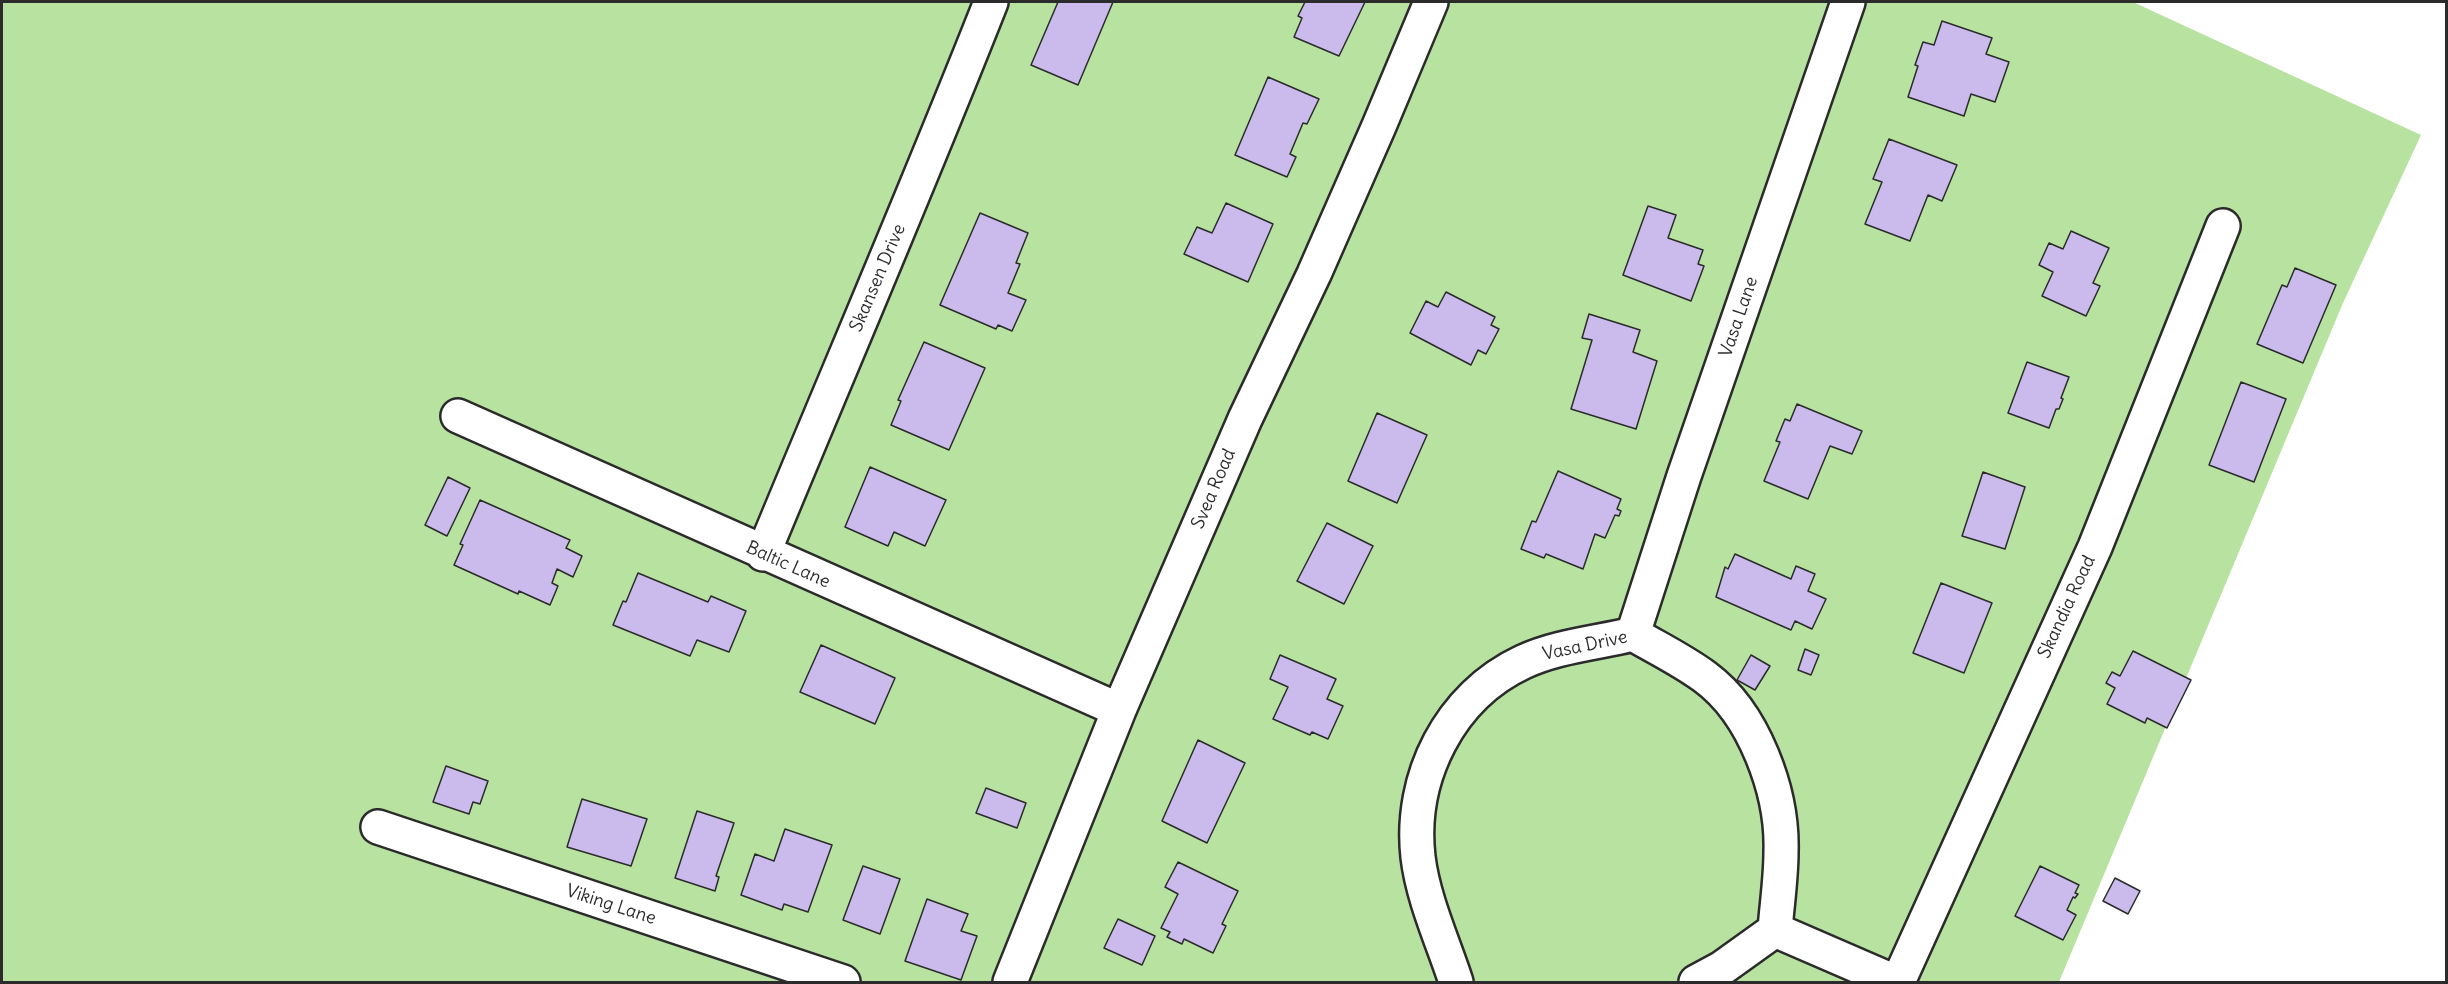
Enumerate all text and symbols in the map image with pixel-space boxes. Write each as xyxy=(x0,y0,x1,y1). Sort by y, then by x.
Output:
street label: Skansen Drive xyxy=(846,221,910,335)
street label: Vasa Lane xyxy=(1715,274,1763,360)
street label: Svea Road xyxy=(1187,446,1241,532)
street label: Baltic Lane xyxy=(743,537,833,593)
street label: Skandia Road xyxy=(2034,552,2100,662)
street label: Vasa Drive xyxy=(1541,626,1629,666)
street label: Viking Lane xyxy=(563,880,659,930)

